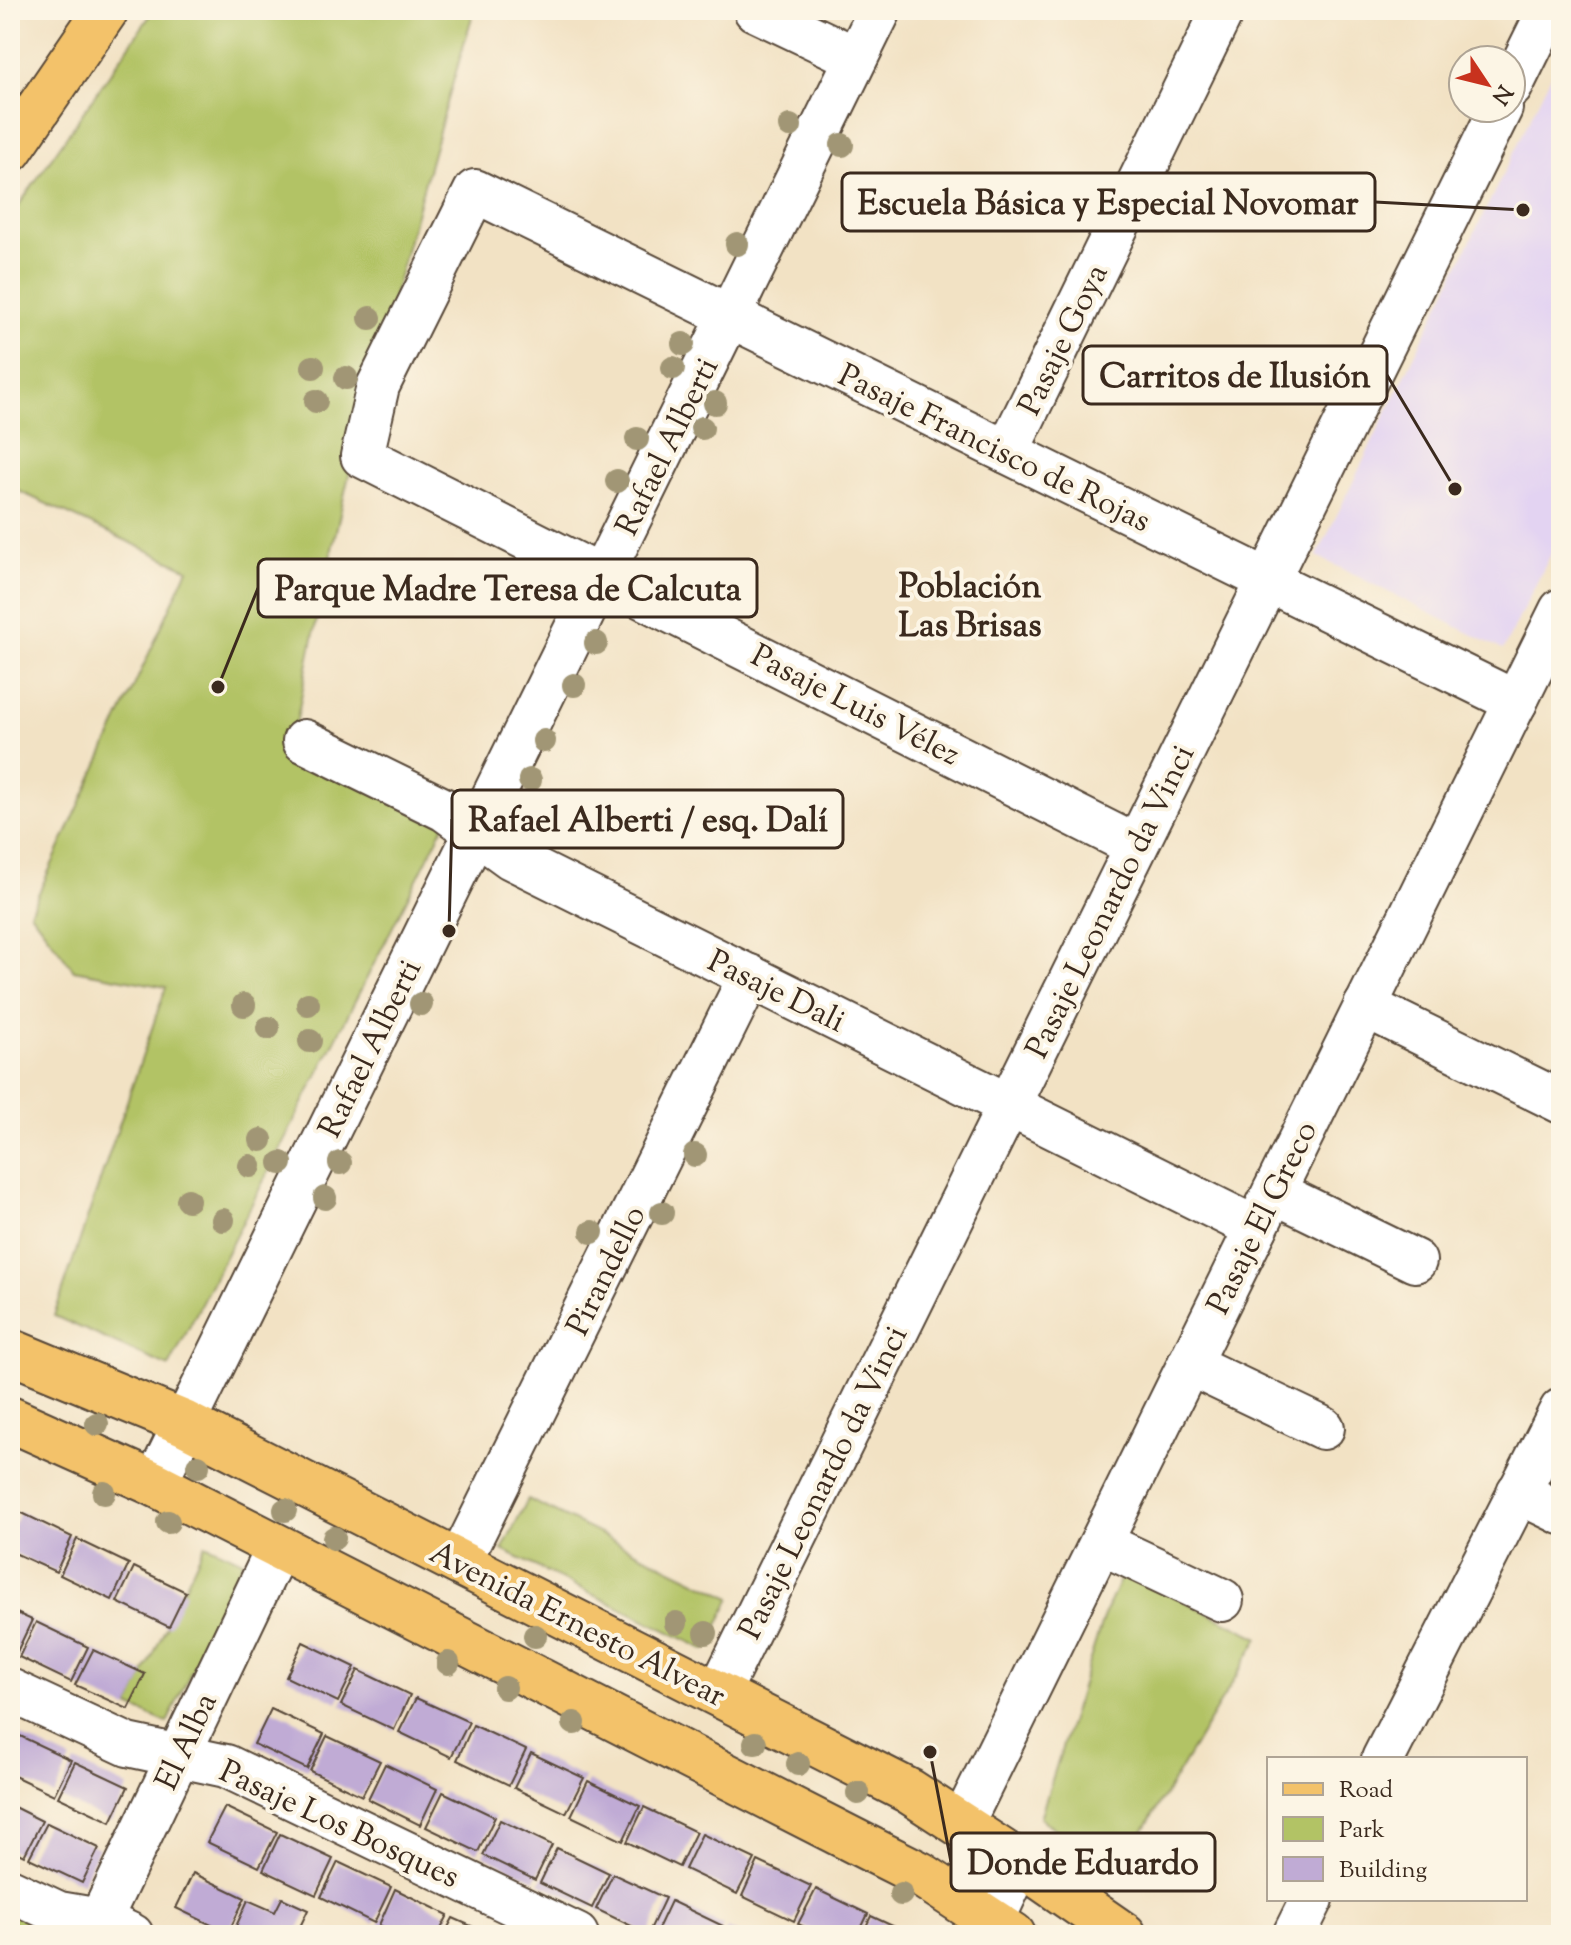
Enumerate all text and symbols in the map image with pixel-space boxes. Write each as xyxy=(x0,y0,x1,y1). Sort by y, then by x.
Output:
north arrow xyxy=(1447,44,1527,124)
text: N xyxy=(1483,77,1519,110)
callout: Escuela Básica y Especial Novomar xyxy=(842,173,1375,231)
text: Escuela Básica y Especial Novomar xyxy=(857,181,1359,230)
street label: Pasaje Goya xyxy=(1008,257,1121,424)
callout: Carritos de Ilusión xyxy=(1083,346,1387,404)
street label: Rafael Alberti xyxy=(606,350,732,544)
street label: Pasaje Francisco de Rojas xyxy=(830,354,1158,545)
text: Carritos de Ilusión xyxy=(1099,354,1371,403)
callout: Parque Madre Teresa de Calcuta xyxy=(258,559,757,617)
district label: Población Las Brisas xyxy=(898,564,1042,652)
text: Parque Madre Teresa de Calcuta xyxy=(275,567,742,616)
street label: Pasaje Luis Vélez xyxy=(742,634,967,779)
street label: Pasaje Leonardo da Vinci xyxy=(1016,738,1208,1067)
callout: Rafael Alberti / esq. Dalí xyxy=(452,790,843,848)
text: Rafael Alberti / esq. Dalí xyxy=(468,798,828,847)
street label: Pasaje Dali xyxy=(699,940,852,1046)
street label: Rafael Alberti xyxy=(309,952,435,1146)
street label: Pasaje El Greco xyxy=(1197,1114,1330,1323)
street label: Pirandello xyxy=(556,1199,659,1344)
street label: Pasaje Leonardo da Vinci xyxy=(729,1319,921,1648)
street label: Avenida Ernesto Alvear xyxy=(421,1531,733,1720)
street label: El Alba xyxy=(145,1686,230,1798)
street label: Pasaje Los Bosques xyxy=(211,1750,466,1901)
legend xyxy=(1267,1757,1527,1901)
text: Road xyxy=(1339,1774,1393,1808)
text: Park xyxy=(1339,1814,1385,1848)
callout: Donde Eduardo xyxy=(951,1833,1215,1891)
text: Donde Eduardo xyxy=(967,1841,1199,1890)
text: Building xyxy=(1339,1854,1428,1888)

